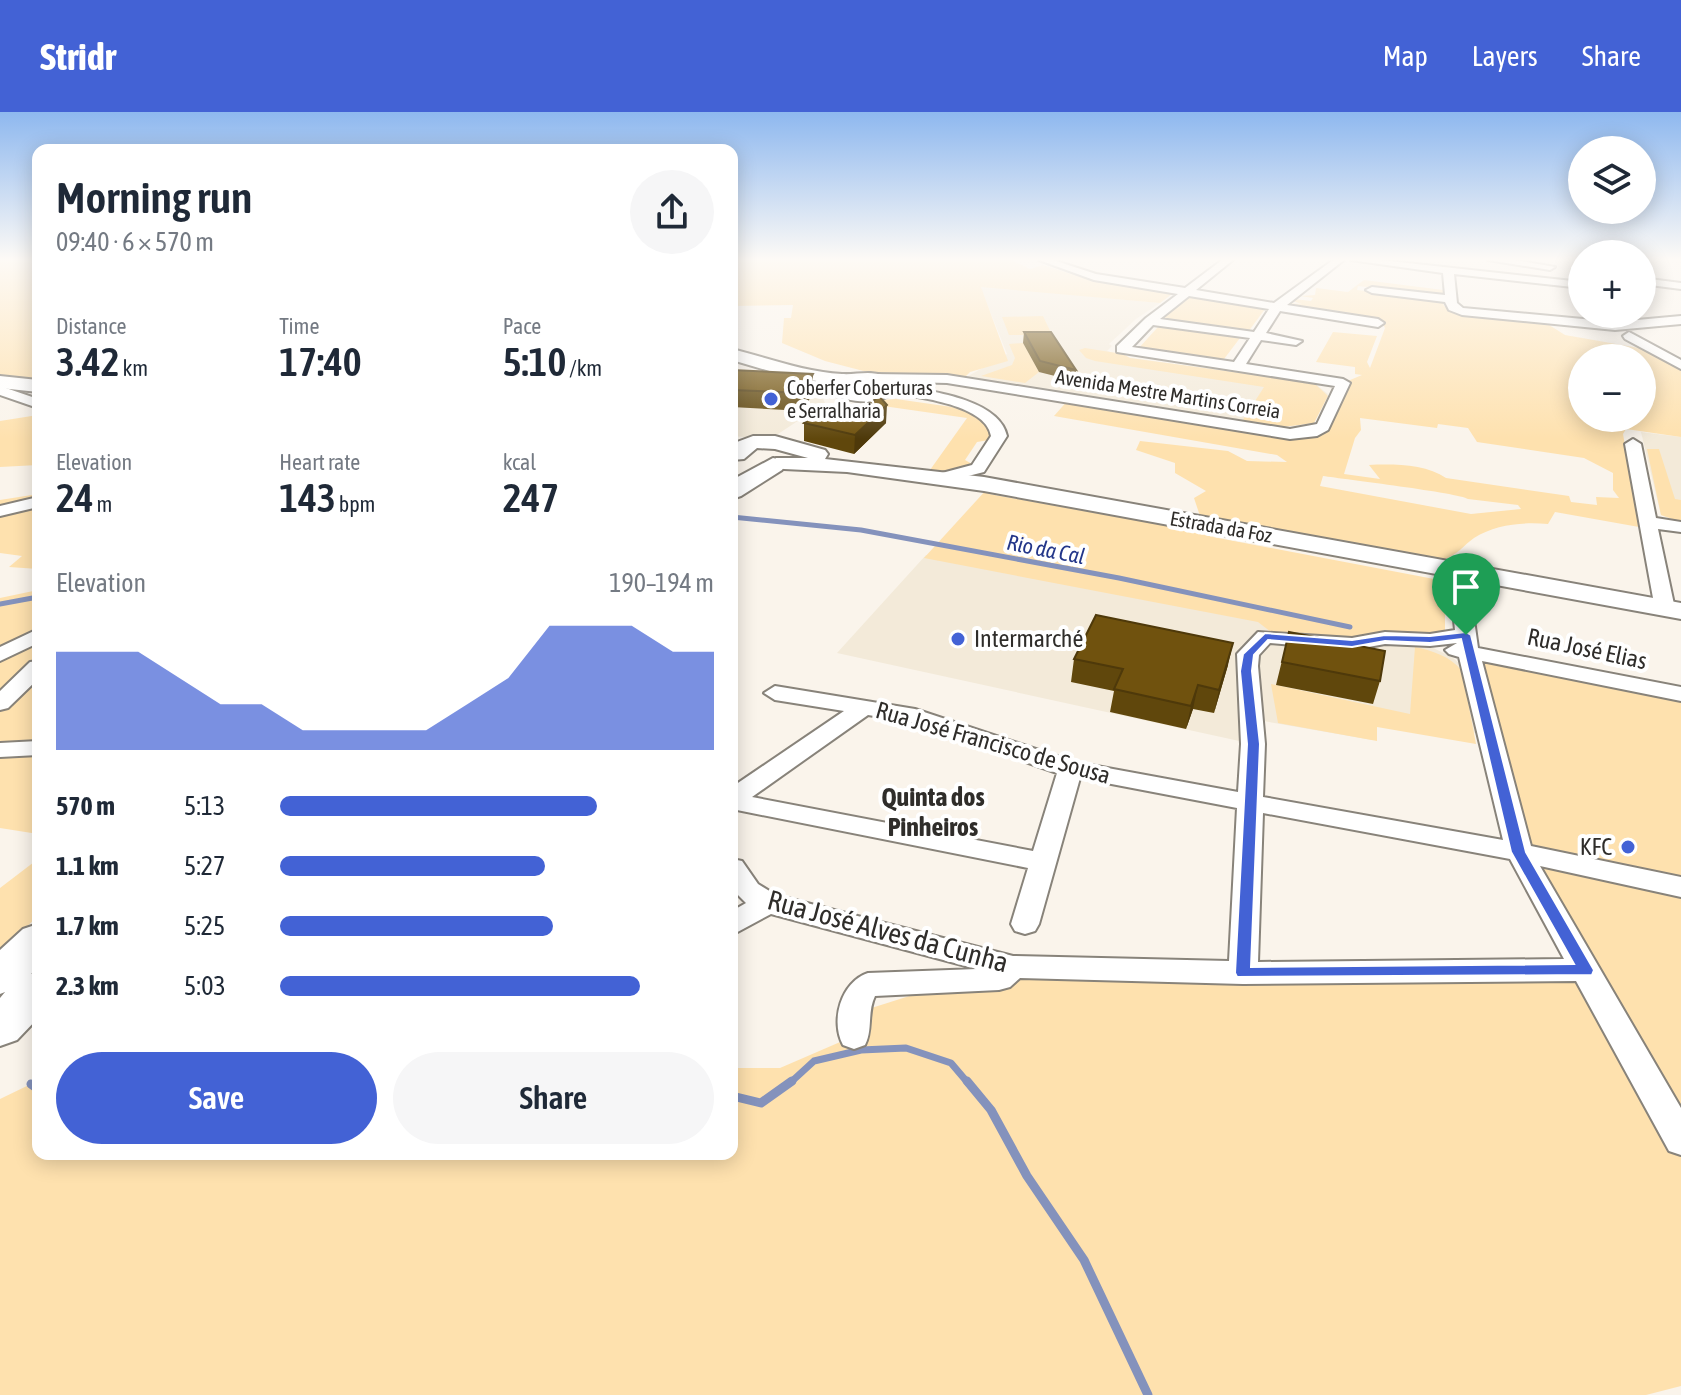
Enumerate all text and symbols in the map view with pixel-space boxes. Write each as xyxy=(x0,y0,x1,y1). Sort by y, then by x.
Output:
text: Stridr xyxy=(40,35,116,78)
text: Map xyxy=(1383,40,1428,72)
text: Layers xyxy=(1472,40,1538,72)
text: Share xyxy=(1582,40,1641,72)
map controls xyxy=(1568,136,1656,432)
button: layers xyxy=(1568,136,1656,224)
button: share xyxy=(630,170,714,254)
text: Morning run xyxy=(56,172,252,222)
text: 09:40 · 6 × 570 m xyxy=(56,227,214,257)
button: + xyxy=(1568,240,1656,328)
text: Distance xyxy=(56,313,127,339)
text: Time xyxy=(279,313,319,339)
text: Pace xyxy=(503,313,541,339)
text: 3.42 xyxy=(56,339,120,384)
text: 17:40 xyxy=(279,339,362,384)
text: 5:10 xyxy=(503,339,566,384)
button: − xyxy=(1568,344,1656,432)
text: km xyxy=(120,355,148,381)
text: /km xyxy=(566,355,602,381)
street label: Avenida Mestre Martins Correia xyxy=(1054,364,1282,423)
place label: Coberfer Coberturas e Serralharia xyxy=(787,376,933,422)
marker: Coberfer Coberturas e Serralharia xyxy=(762,390,780,408)
text: Elevation xyxy=(56,449,132,475)
text: Heart rate xyxy=(279,449,360,475)
text: kcal xyxy=(503,449,536,475)
text: 24 xyxy=(56,475,94,520)
text: 143 xyxy=(279,475,336,520)
text: 247 xyxy=(503,475,559,520)
text: m xyxy=(94,491,112,517)
text: bpm xyxy=(336,491,375,517)
street label: Estrada da Foz xyxy=(1168,506,1274,547)
water label: Rio da Cal xyxy=(1005,529,1087,569)
pin xyxy=(1432,553,1500,635)
icon: arrive xyxy=(1444,565,1488,609)
text: Elevation xyxy=(56,568,146,598)
text: 190–194 m xyxy=(609,568,714,598)
street label: Rua José Elias xyxy=(1525,623,1649,674)
place label: Intermarché xyxy=(974,625,1083,652)
marker: Intermarché xyxy=(949,630,967,648)
street label: Rua José Francisco de Sousa xyxy=(873,696,1114,789)
district label: Quinta dos Pinheiros xyxy=(881,782,985,842)
text: 570 m xyxy=(56,791,115,821)
text: 5:13 xyxy=(184,791,225,821)
place label: KFC xyxy=(1580,833,1612,860)
marker: KFC xyxy=(1619,838,1637,856)
text: 1.1 km xyxy=(56,851,119,881)
text: 5:27 xyxy=(184,851,225,881)
street label: Rua José Alves da Cunha xyxy=(764,883,1012,979)
text: 1.7 km xyxy=(56,911,119,941)
text: 5:25 xyxy=(184,911,225,941)
text: 2.3 km xyxy=(56,971,119,1001)
text: 5:03 xyxy=(184,971,226,1001)
button: Save xyxy=(56,1052,377,1144)
button: Share xyxy=(393,1052,714,1144)

